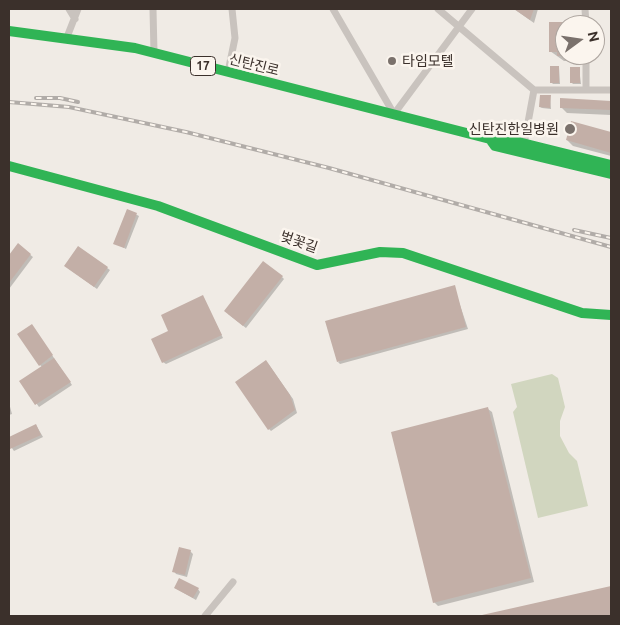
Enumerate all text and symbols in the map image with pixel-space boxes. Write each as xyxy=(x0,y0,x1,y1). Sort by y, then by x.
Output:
north arrow xyxy=(555,15,605,65)
text: N xyxy=(585,30,603,44)
street label: 신탄진로 xyxy=(227,51,281,79)
place label: 타임모텔 xyxy=(402,53,454,69)
marker: 타임모텔 xyxy=(386,55,398,67)
road number: 17 xyxy=(190,56,216,76)
place label: 신탄진한일병원 xyxy=(469,121,559,137)
marker: 신탄진한일병원 xyxy=(563,122,577,136)
street label: 벚꽃길 xyxy=(278,228,320,256)

